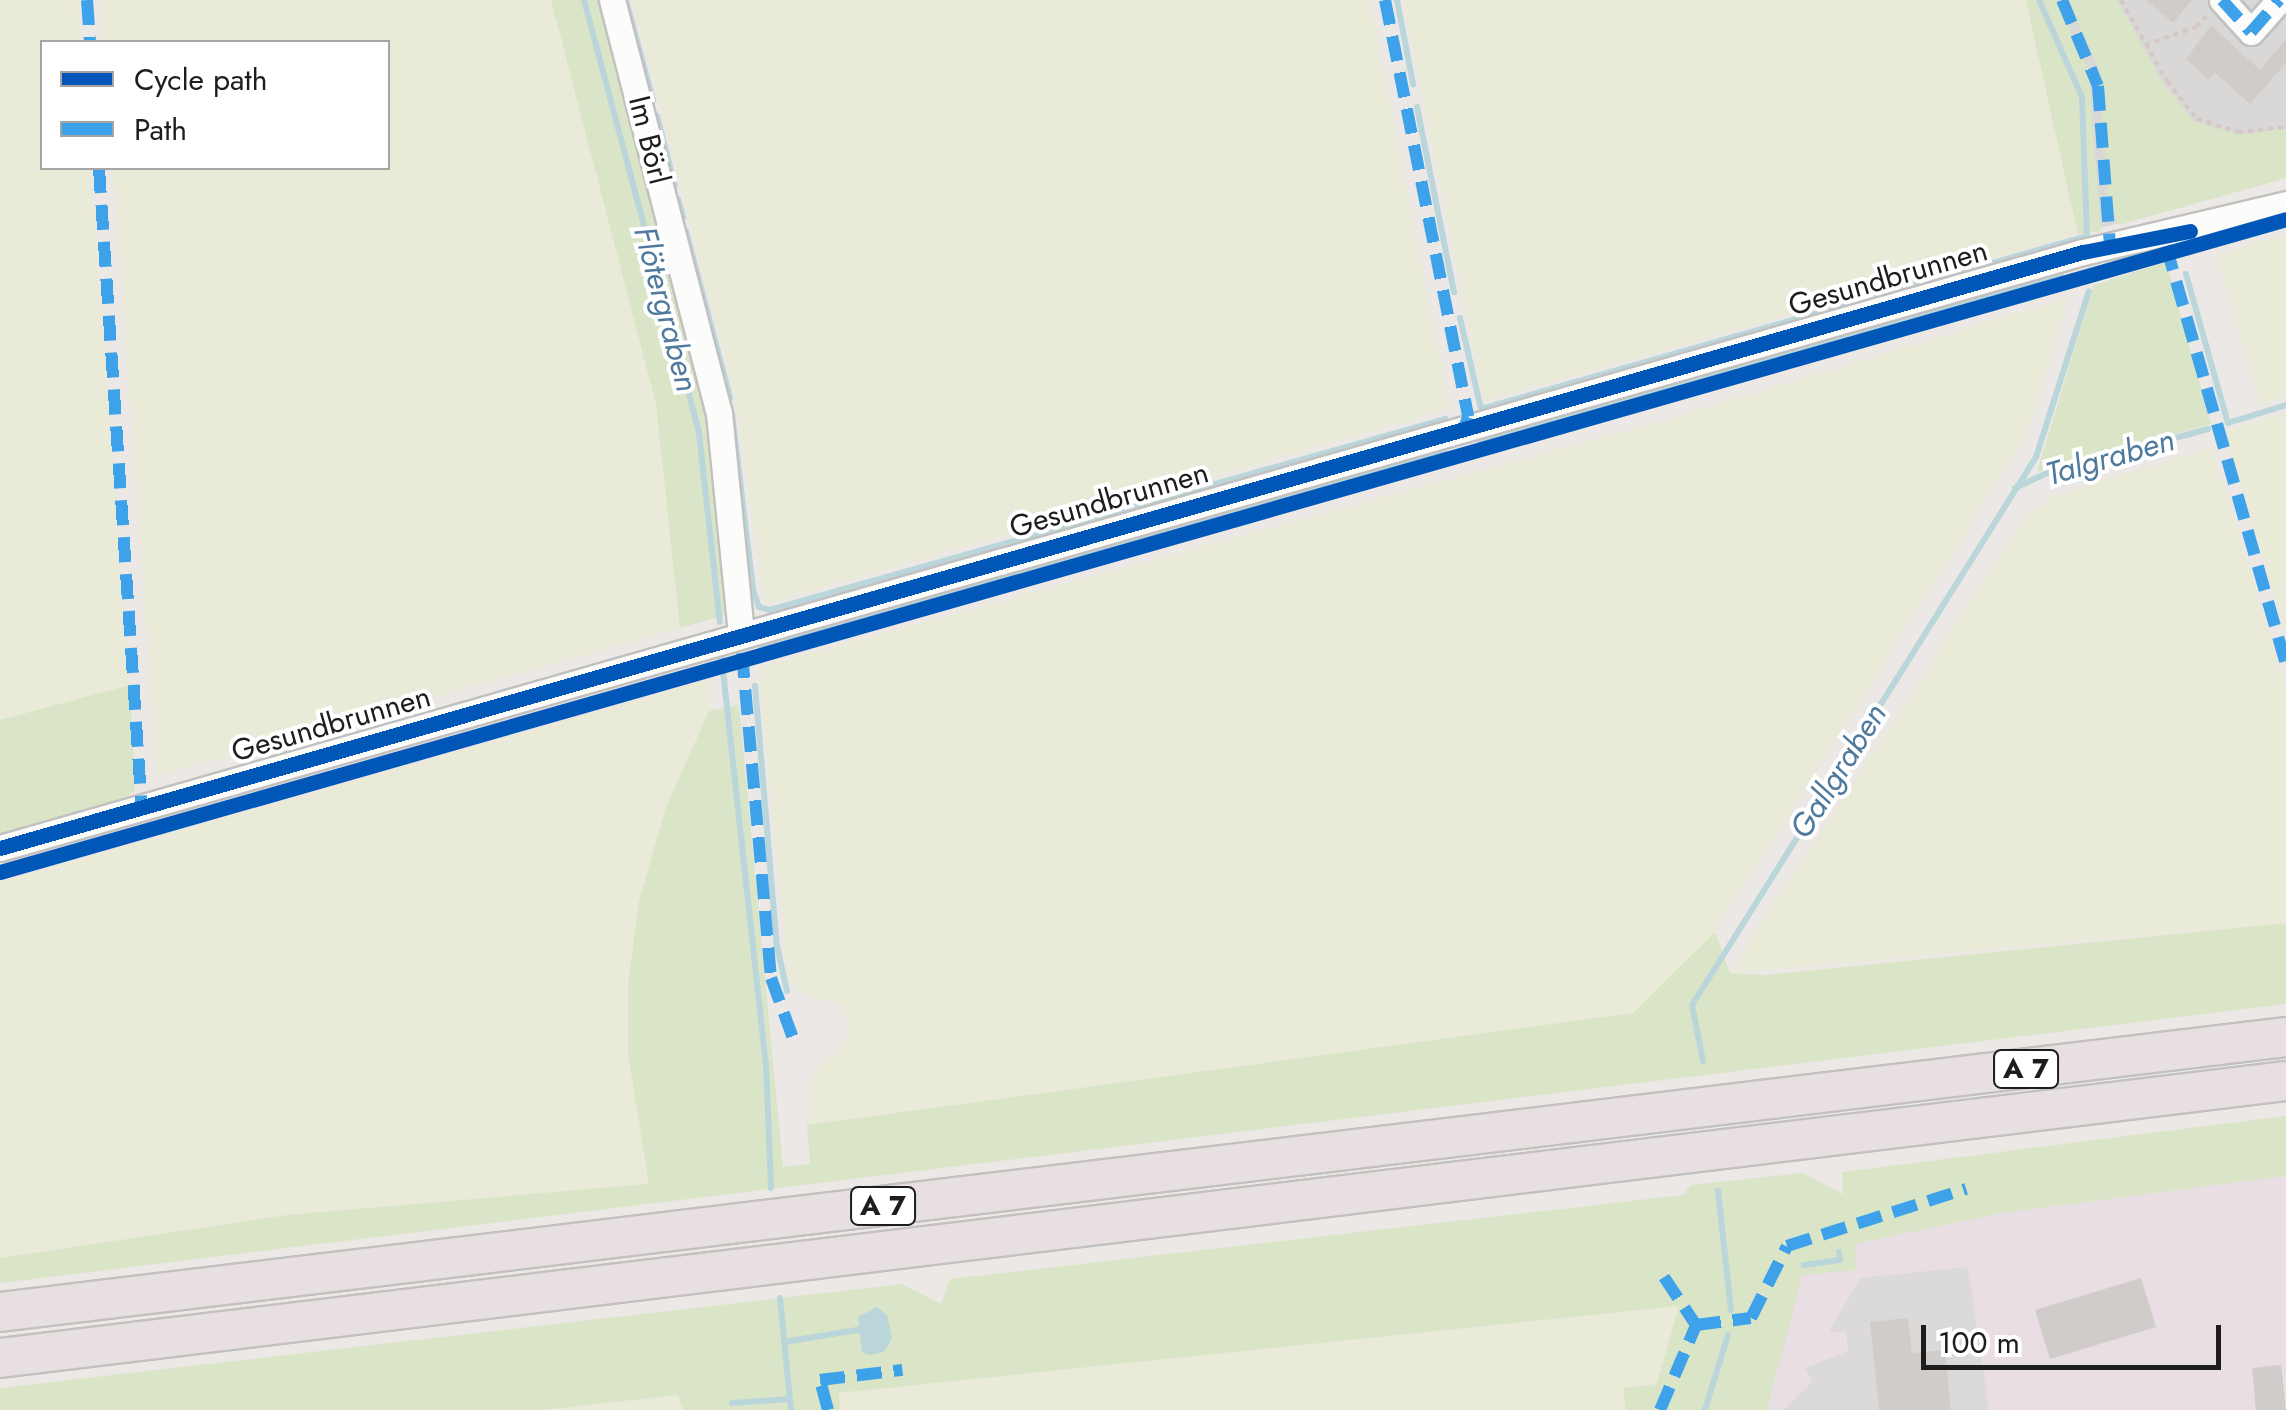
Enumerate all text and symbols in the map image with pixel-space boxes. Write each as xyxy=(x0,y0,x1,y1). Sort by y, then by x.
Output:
legend xyxy=(40,40,390,170)
text: Cycle path xyxy=(134,58,267,101)
street label: Im Börl xyxy=(621,92,677,188)
text: Path xyxy=(134,108,187,151)
water label: Flötergraben xyxy=(626,222,706,396)
street label: Gesundbrunnen xyxy=(1784,232,1992,324)
water label: Talgraben xyxy=(2041,420,2179,494)
street label: Gesundbrunnen xyxy=(1005,454,1213,546)
street label: Gesundbrunnen xyxy=(227,678,435,770)
water label: Gallgraben xyxy=(1781,696,1895,846)
road number: A 7 xyxy=(1991,1046,2061,1092)
road number: A 7 xyxy=(848,1183,918,1229)
scale bar xyxy=(1926,1305,2226,1367)
text: 100 m xyxy=(1938,1321,2020,1364)

